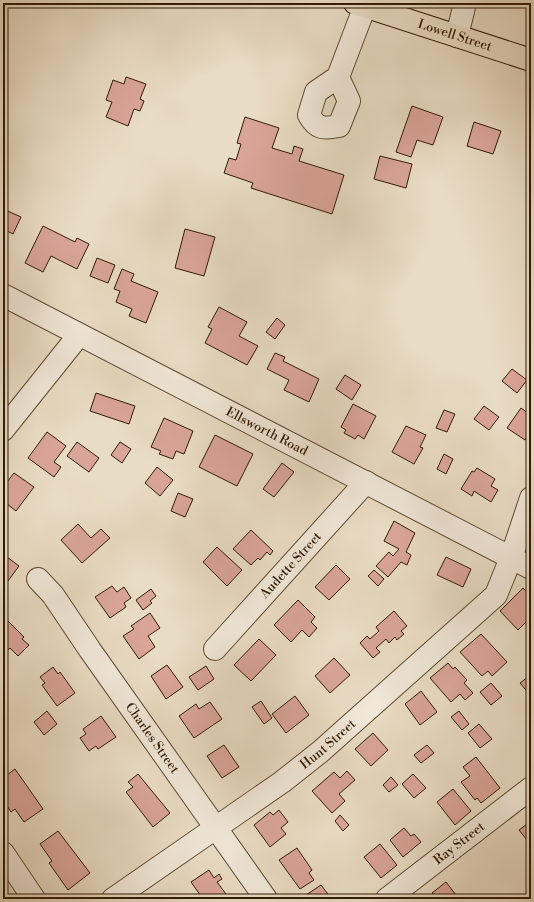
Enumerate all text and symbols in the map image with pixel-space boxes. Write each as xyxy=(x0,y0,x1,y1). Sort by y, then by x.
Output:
street label: Lowell Street xyxy=(416,16,494,55)
street label: Ellsworth Road xyxy=(223,404,311,460)
street label: Audette Street xyxy=(256,528,325,602)
street label: Charles Street xyxy=(122,700,183,777)
street label: Hunt Street xyxy=(297,716,359,773)
street label: Ray Street xyxy=(430,819,488,868)

